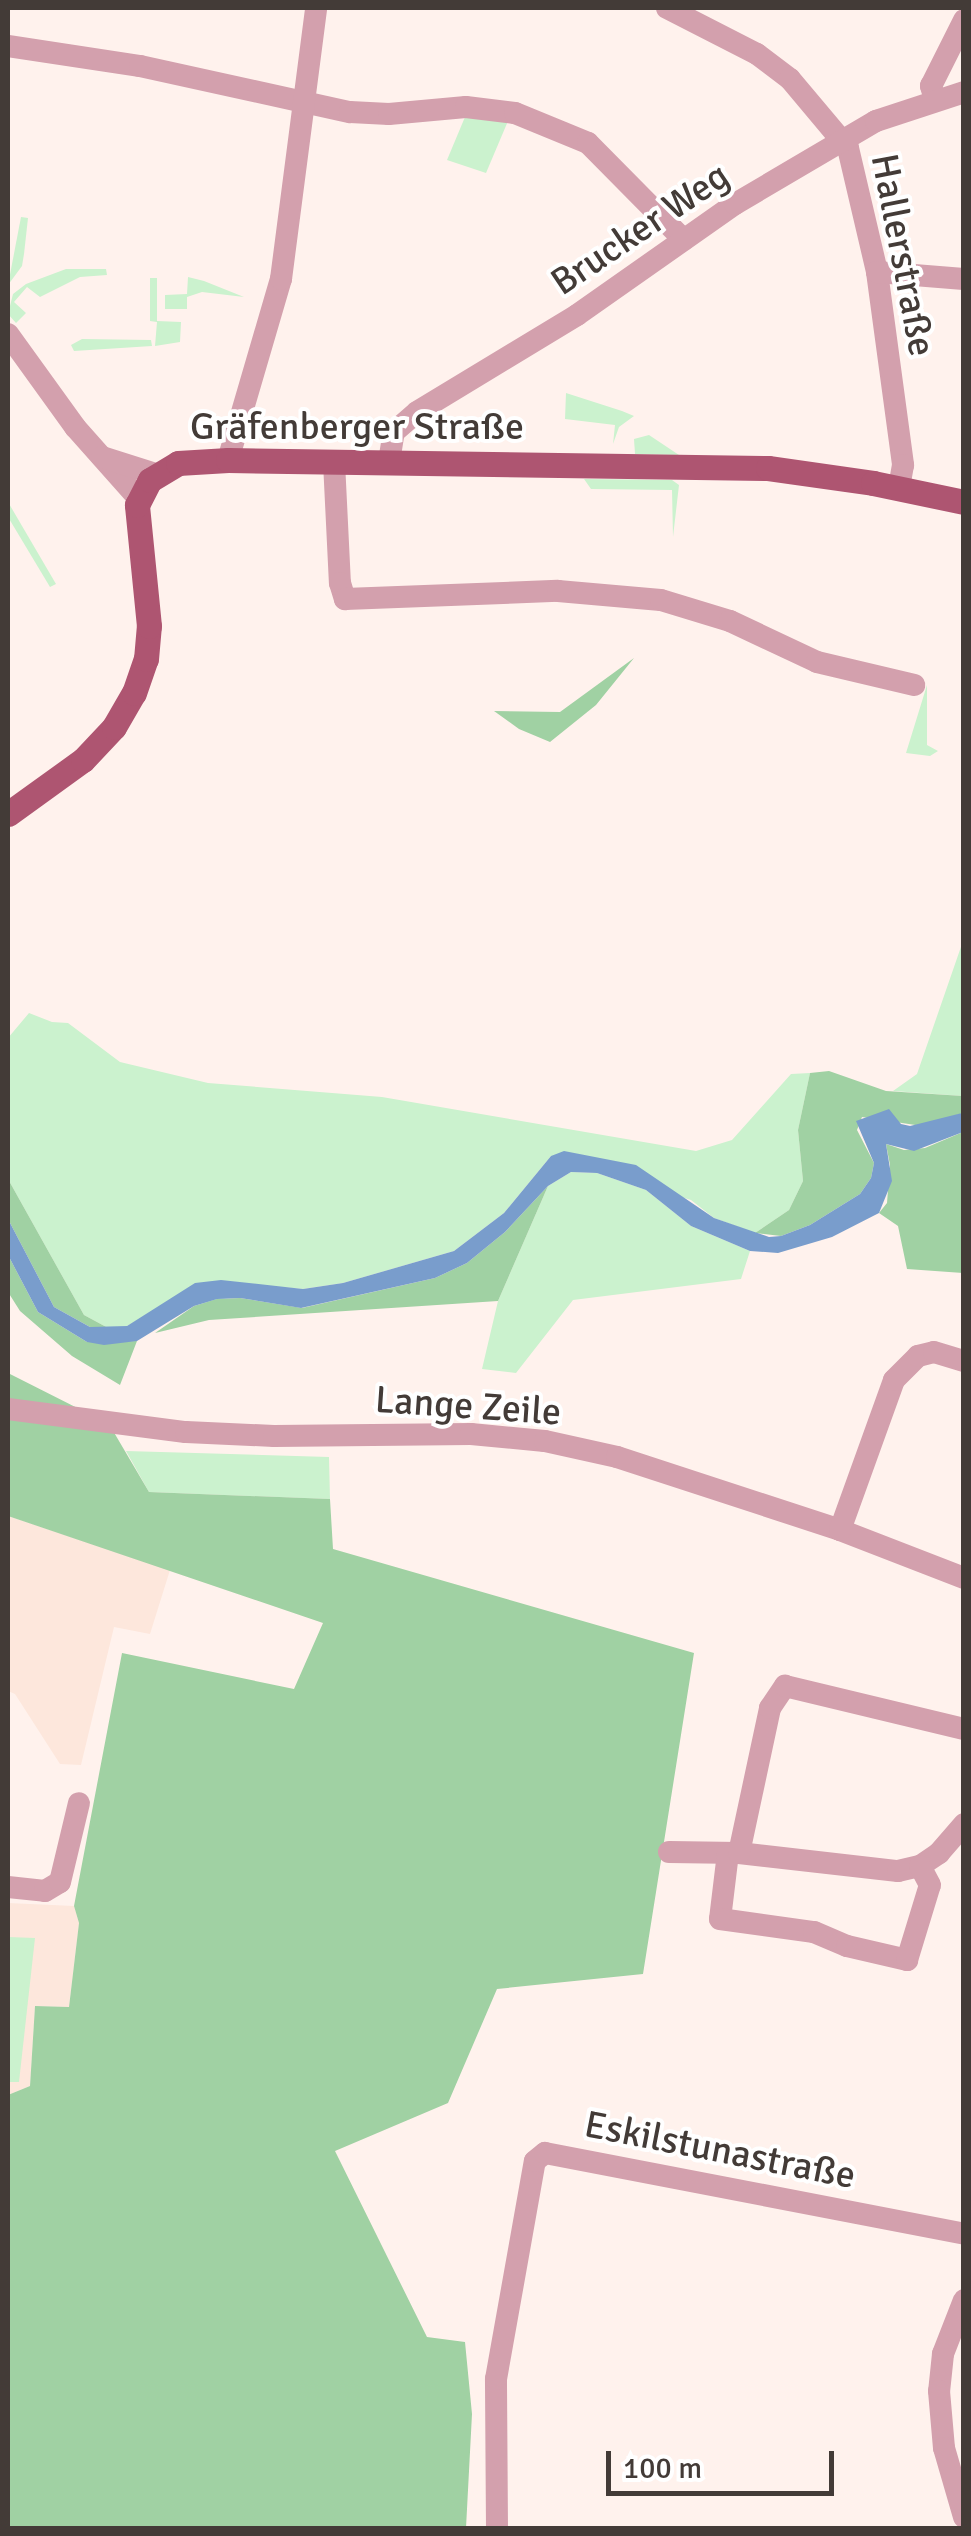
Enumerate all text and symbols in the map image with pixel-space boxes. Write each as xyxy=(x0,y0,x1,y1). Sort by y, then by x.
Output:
street label: Hallerstraße xyxy=(861,150,945,360)
street label: Brucker Weg xyxy=(542,153,738,305)
street label: Gräfenberger Straße xyxy=(190,404,524,450)
street label: Lange Zeile xyxy=(373,1377,563,1435)
street label: Eskilstunastraße xyxy=(581,2101,859,2199)
scale bar xyxy=(611,2431,838,2493)
text: 100 m xyxy=(623,2450,702,2487)

